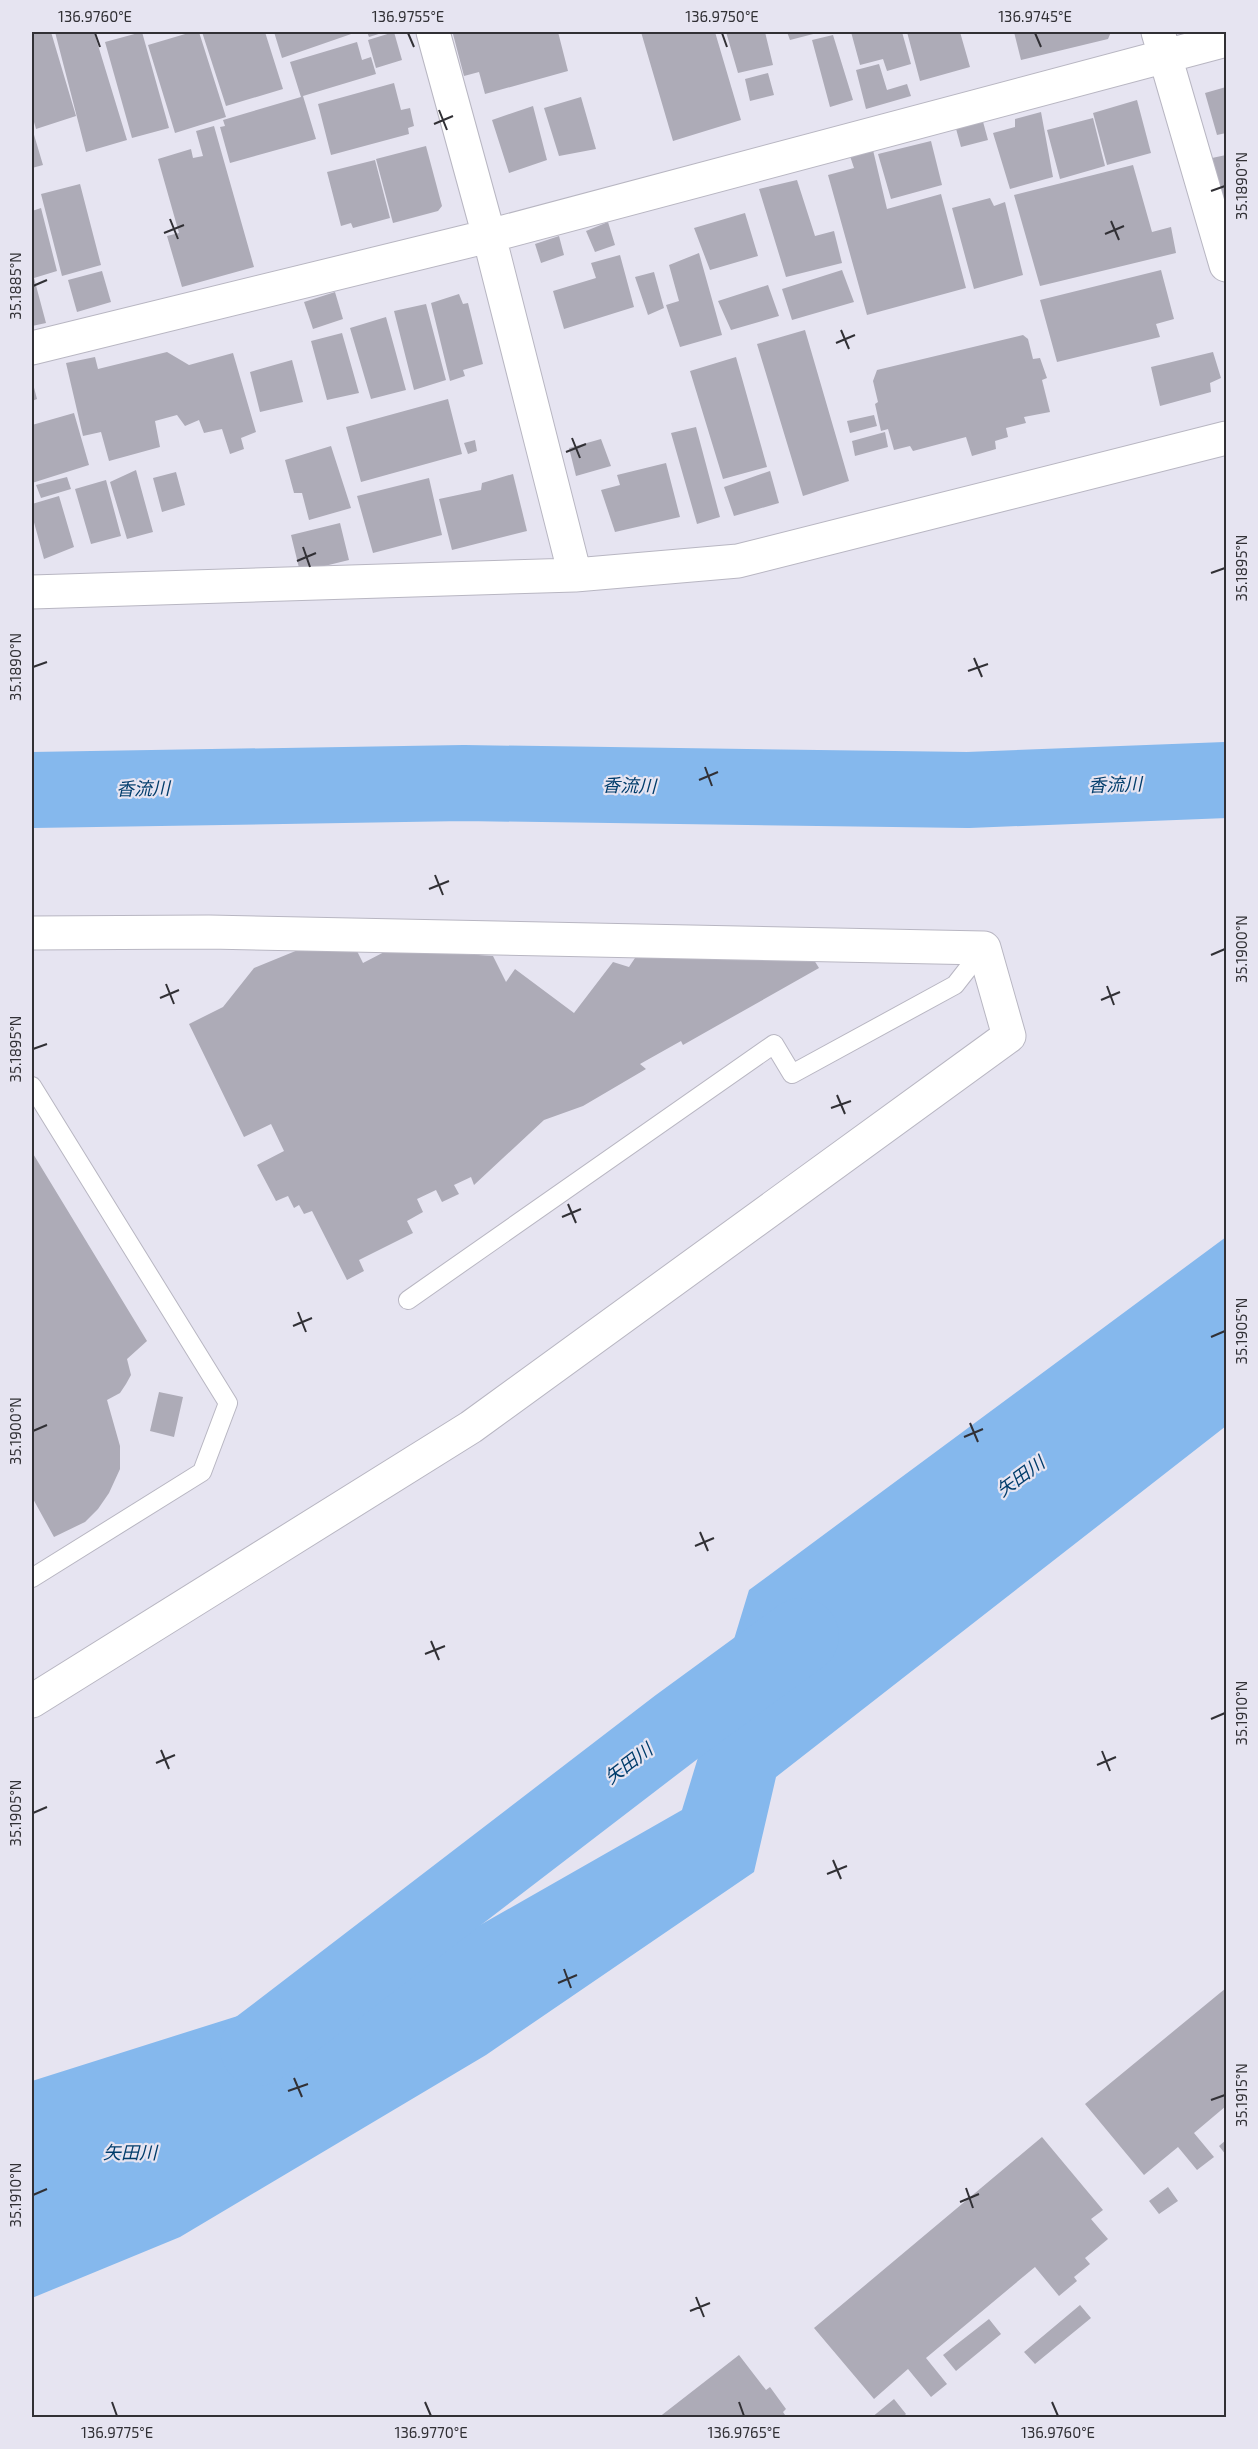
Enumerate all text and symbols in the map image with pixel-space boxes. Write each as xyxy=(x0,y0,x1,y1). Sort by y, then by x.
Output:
text: 136.9760°E xyxy=(58,7,132,25)
text: 136.9755°E xyxy=(372,7,444,25)
text: 136.9750°E xyxy=(685,7,759,25)
text: 136.9745°E xyxy=(998,7,1072,25)
text: 35.1890°N xyxy=(1232,152,1250,220)
text: 35.1885°N xyxy=(6,252,24,320)
text: 35.1895°N xyxy=(1232,535,1250,601)
text: 35.1890°N xyxy=(6,633,24,701)
water label: 香流川 xyxy=(1088,772,1144,796)
water label: 香流川 xyxy=(602,774,658,797)
water label: 香流川 xyxy=(116,776,172,799)
text: 35.1900°N xyxy=(1232,915,1250,983)
text: 35.1895°N xyxy=(6,1016,24,1082)
text: 35.1905°N xyxy=(1232,1298,1250,1364)
text: 35.1900°N xyxy=(6,1397,24,1465)
water label: 矢田川 xyxy=(992,1450,1050,1501)
text: 35.1910°N xyxy=(1232,1681,1250,1745)
water label: 矢田川 xyxy=(600,1737,658,1788)
text: 35.1905°N xyxy=(6,1780,24,1846)
text: 35.1915°N xyxy=(1232,2063,1250,2127)
water label: 矢田川 xyxy=(103,2141,159,2163)
text: 35.1910°N xyxy=(6,2163,24,2227)
text: 136.9775°E xyxy=(81,2423,153,2441)
text: 136.9770°E xyxy=(394,2423,468,2441)
text: 136.9765°E xyxy=(707,2423,781,2441)
text: 136.9760°E xyxy=(1021,2423,1095,2441)

